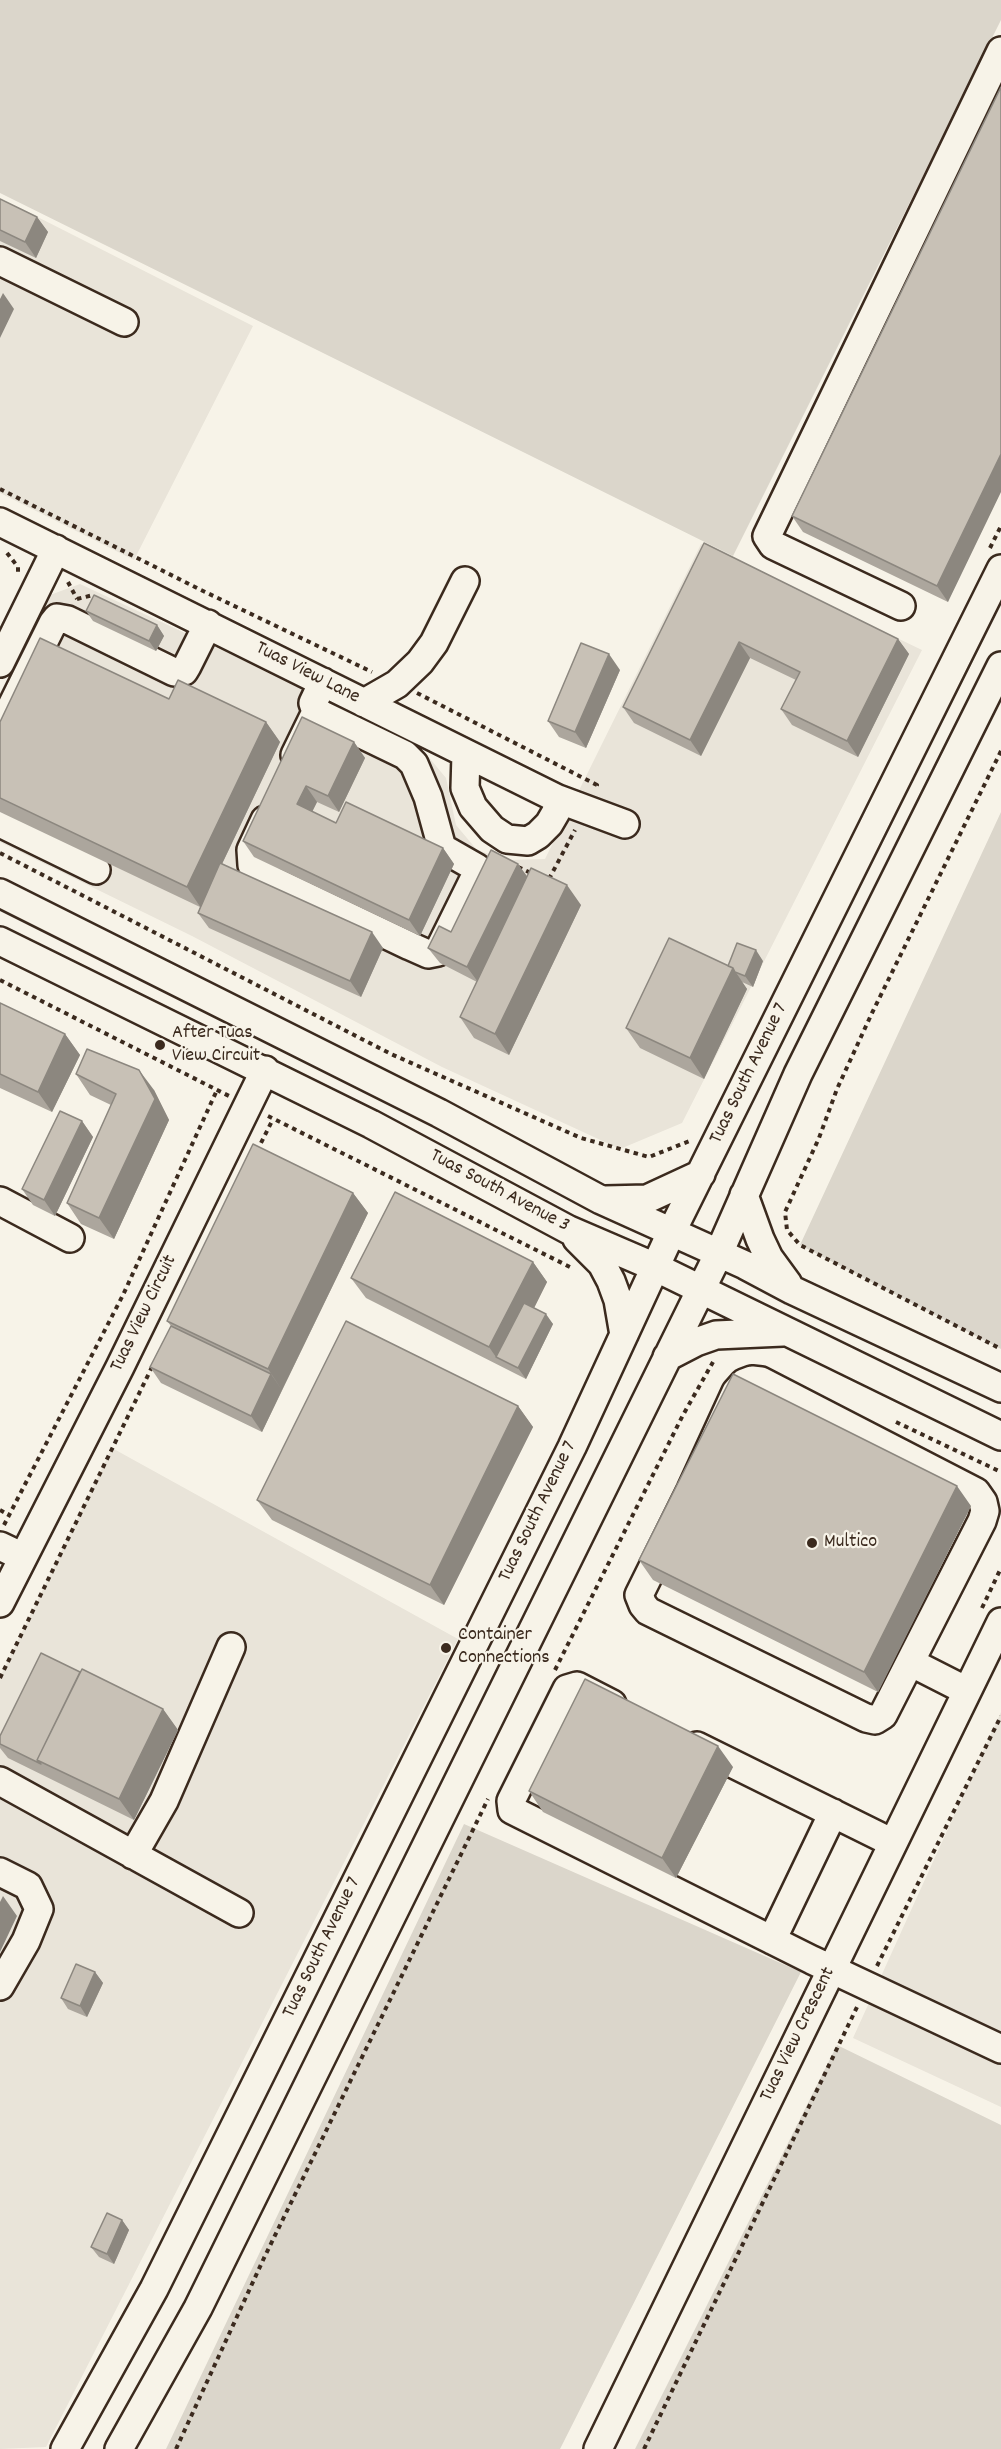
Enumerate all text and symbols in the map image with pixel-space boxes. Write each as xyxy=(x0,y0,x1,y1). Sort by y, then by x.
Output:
street label: Tuas View Lane xyxy=(251,637,363,711)
street label: Tuas South Avenue 7 xyxy=(706,1000,794,1148)
place label: After Tuas View Circuit xyxy=(172,1022,260,1069)
marker: After Tuas View Circuit xyxy=(153,1038,167,1052)
street label: Tuas South Avenue 3 xyxy=(425,1145,573,1239)
street label: Tuas View Circuit xyxy=(106,1252,184,1376)
street label: Tuas South Avenue 7 xyxy=(495,1438,583,1586)
place label: Multico xyxy=(824,1531,877,1555)
marker: Multico xyxy=(805,1536,819,1550)
place label: Container Connections xyxy=(458,1624,550,1671)
marker: Container Connections xyxy=(439,1641,453,1655)
street label: Tuas South Avenue 7 xyxy=(279,1874,367,2022)
street label: Tuas View Crescent xyxy=(756,1964,842,2106)

